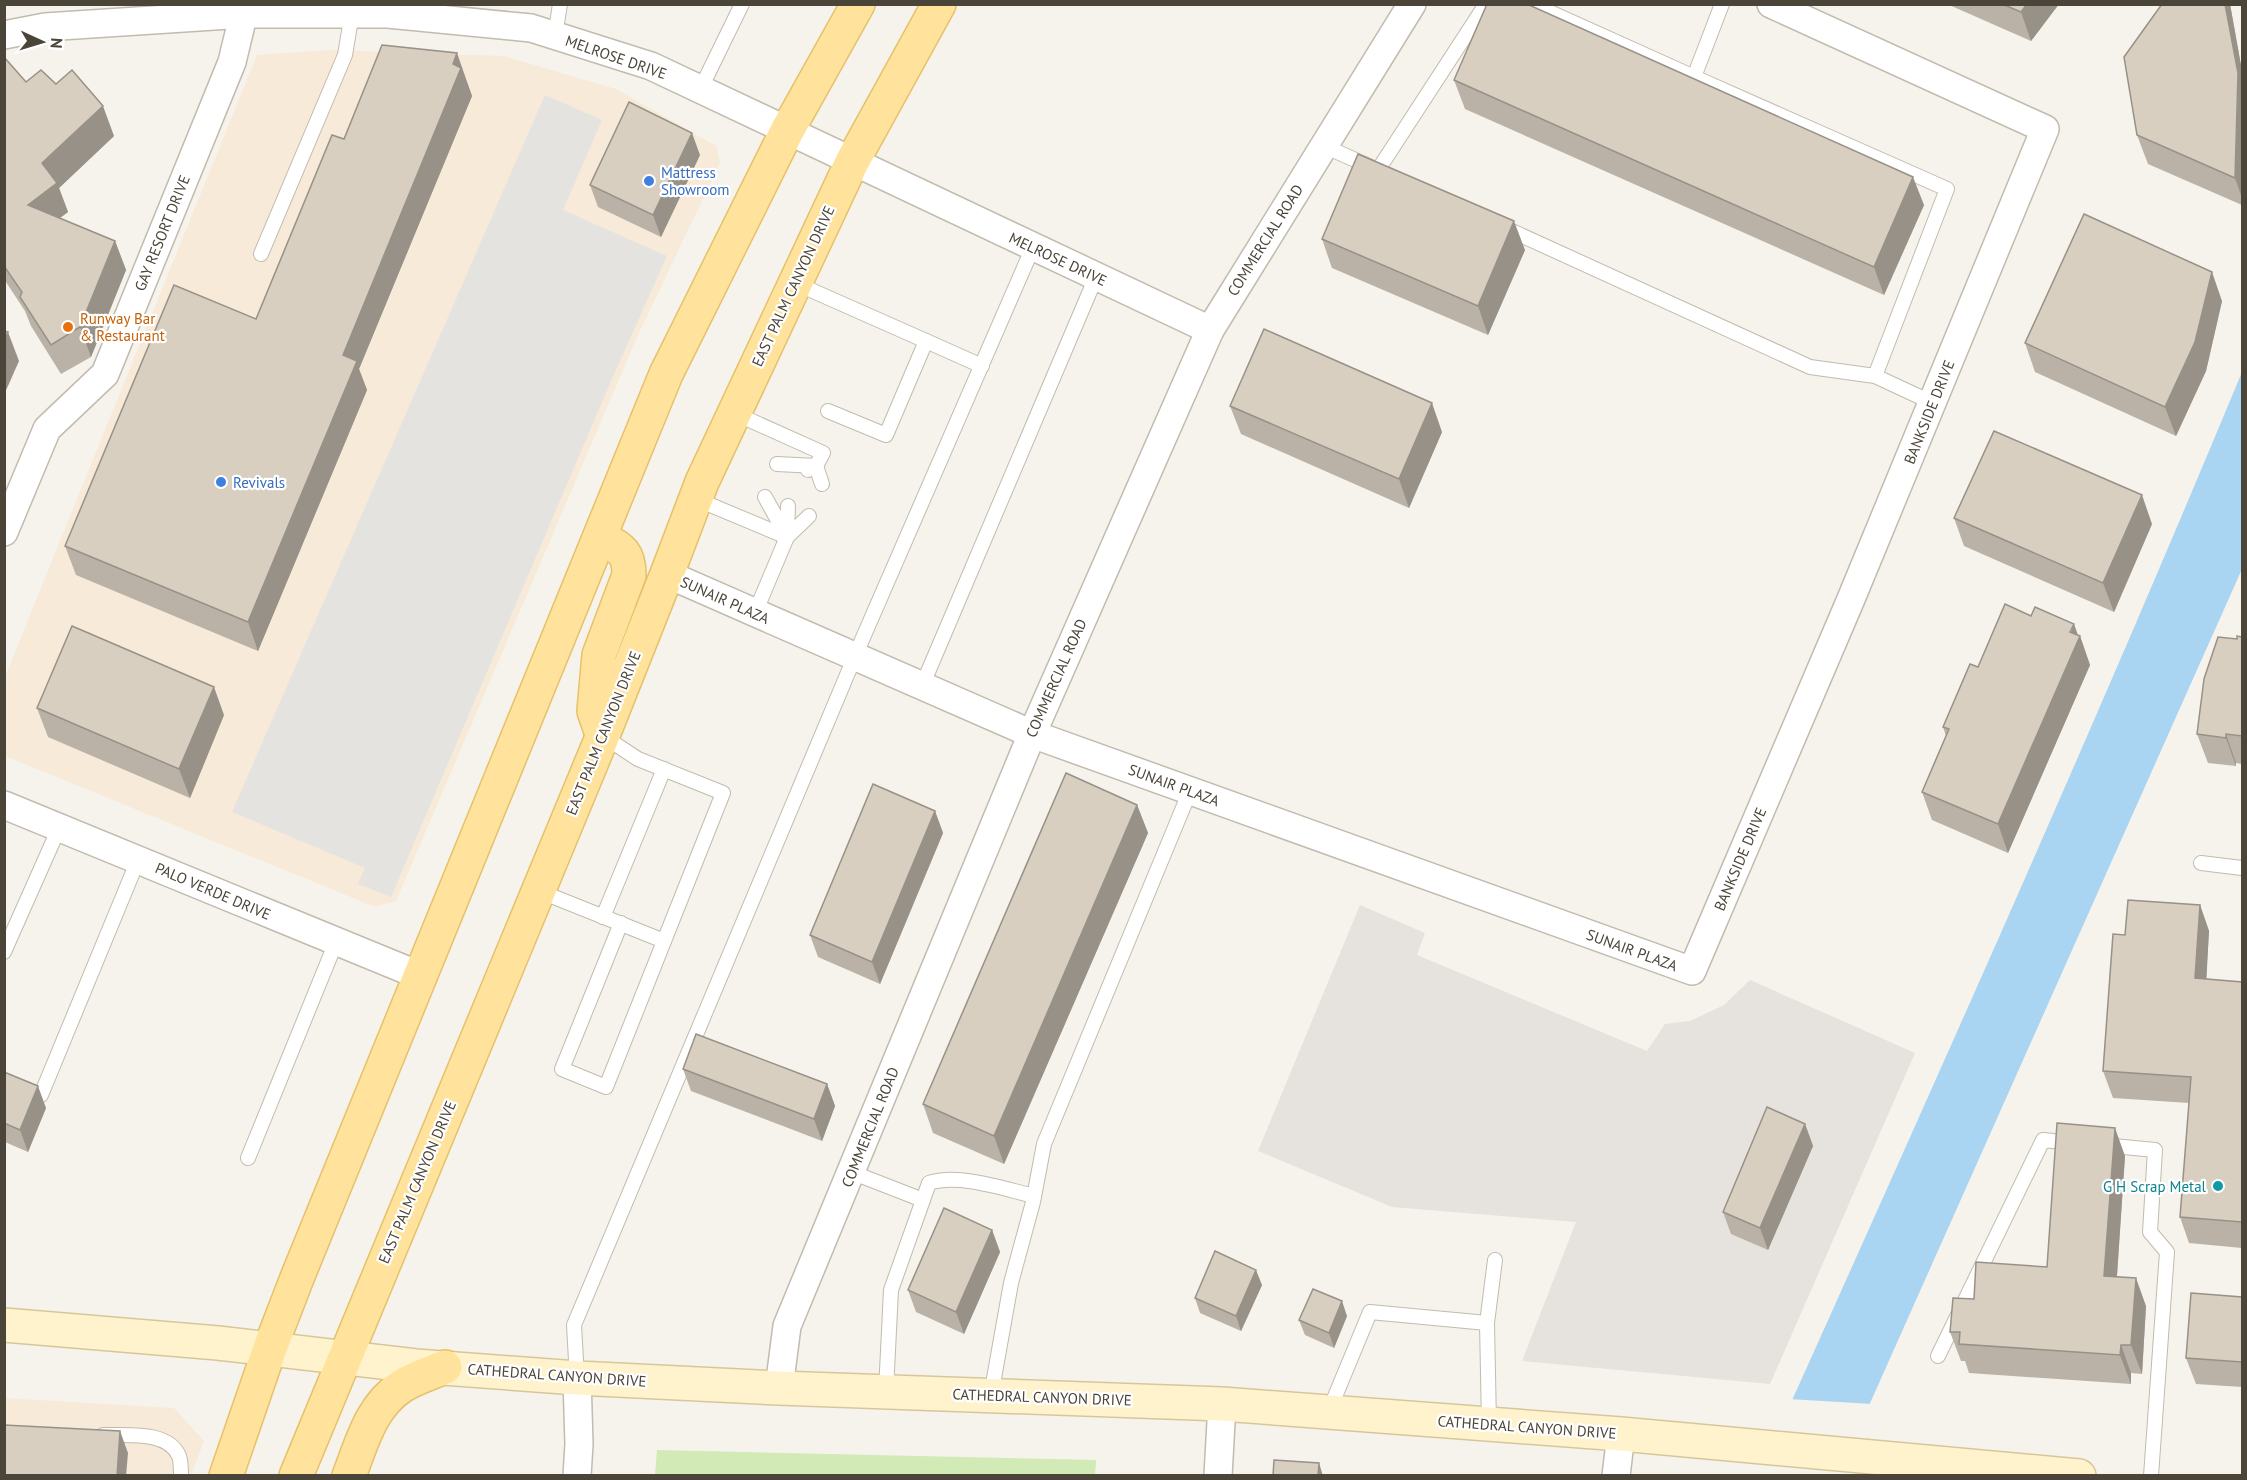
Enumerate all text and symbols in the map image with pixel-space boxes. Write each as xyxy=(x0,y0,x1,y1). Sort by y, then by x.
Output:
north arrow xyxy=(12,12,72,72)
street label: MELROSE DRIVE xyxy=(563,31,669,83)
text: N xyxy=(47,37,67,49)
place label: Mattress Showroom xyxy=(661,163,729,199)
street label: GAY RESORT DRIVE xyxy=(130,172,194,294)
marker: Mattress Showroom xyxy=(642,174,656,188)
street label: COMMERCIAL ROAD xyxy=(1223,181,1307,299)
street label: EAST PALM CANYON DRIVE xyxy=(747,203,839,369)
street label: MELROSE DRIVE xyxy=(1006,228,1110,290)
place label: Runway Bar & Restaurant xyxy=(80,309,165,345)
marker: Runway Bar & Restaurant xyxy=(61,320,75,334)
street label: BANKSIDE DRIVE xyxy=(1899,357,1959,467)
place label: Revivals xyxy=(233,473,285,492)
marker: Revivals xyxy=(214,475,228,489)
street label: SUNAIR PLAZA xyxy=(678,572,773,628)
street label: COMMERCIAL ROAD xyxy=(1021,616,1091,740)
street label: EAST PALM CANYON DRIVE xyxy=(561,648,645,818)
street label: SUNAIR PLAZA xyxy=(1126,760,1222,810)
street label: BANKSIDE DRIVE xyxy=(1710,804,1770,914)
street label: PALO VERDE DRIVE xyxy=(152,858,274,924)
street label: SUNAIR PLAZA xyxy=(1584,925,1680,975)
street label: COMMERCIAL ROAD xyxy=(837,1064,903,1190)
street label: EAST PALM CANYON DRIVE xyxy=(374,1098,460,1266)
place label: G H Scrap Metal xyxy=(2103,1177,2207,1196)
marker: G H Scrap Metal xyxy=(2211,1179,2225,1193)
street label: CATHEDRAL CANYON DRIVE xyxy=(467,1359,647,1391)
street label: CATHEDRAL CANYON DRIVE xyxy=(952,1384,1132,1410)
street label: CATHEDRAL CANYON DRIVE xyxy=(1437,1411,1617,1443)

